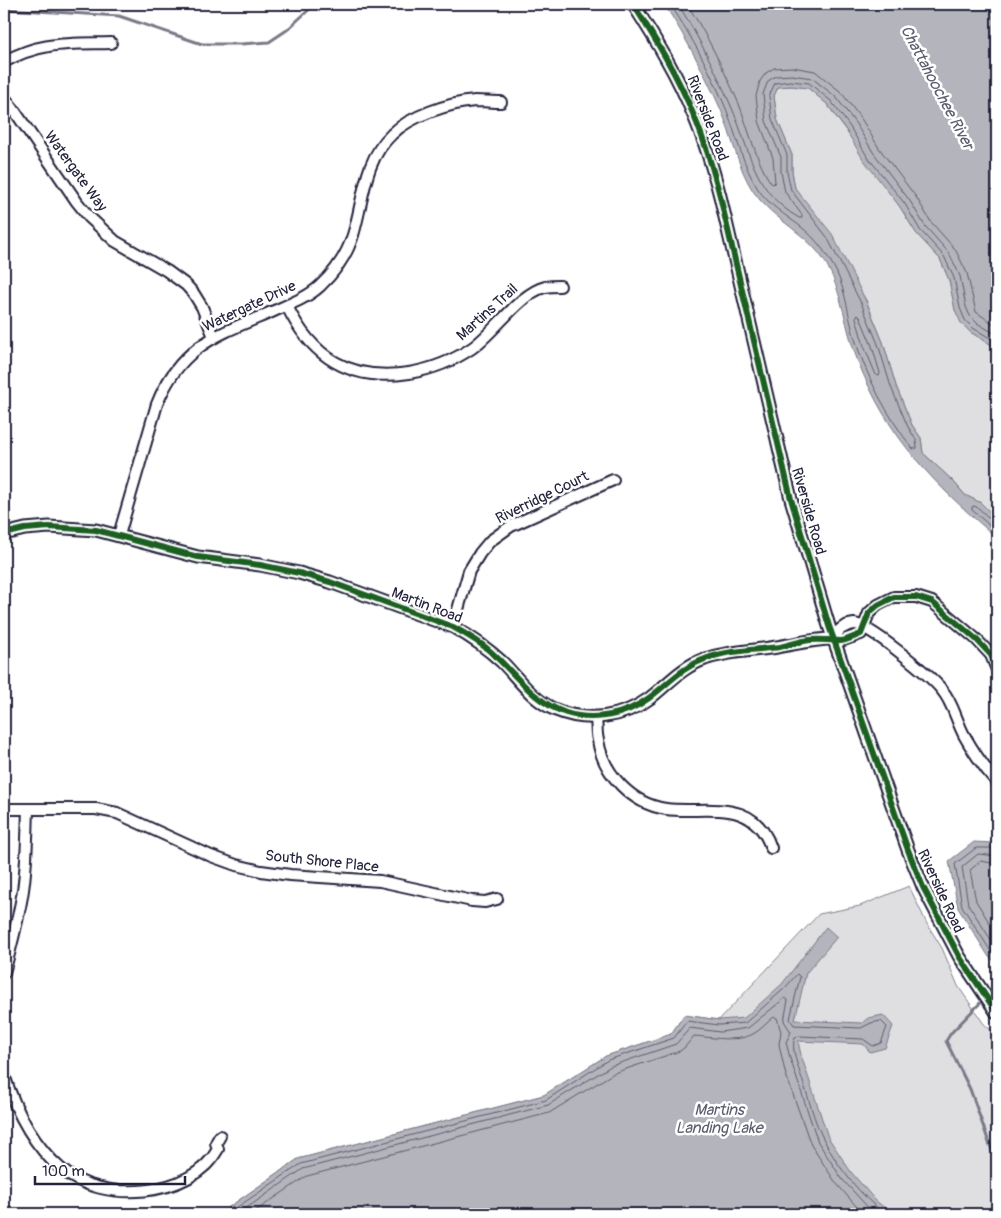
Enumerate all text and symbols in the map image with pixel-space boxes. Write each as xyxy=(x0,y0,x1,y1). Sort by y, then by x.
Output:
water label: Chattahoochee River xyxy=(896,22,979,155)
street label: Riverside Road xyxy=(683,73,733,164)
street label: Watergate Way xyxy=(40,127,112,216)
street label: Watergate Drive xyxy=(199,276,300,336)
street label: Martins Trail xyxy=(453,280,522,345)
street label: Riverside Road xyxy=(787,465,830,557)
street label: Riverridge Court xyxy=(493,466,593,528)
street label: Martin Road xyxy=(389,583,465,628)
street label: South Shore Place xyxy=(264,846,380,877)
street label: Riverside Road xyxy=(913,846,968,936)
water label: Martins Landing Lake xyxy=(675,1100,765,1138)
scale bar xyxy=(35,1153,185,1185)
text: 100 m xyxy=(42,1162,85,1181)

